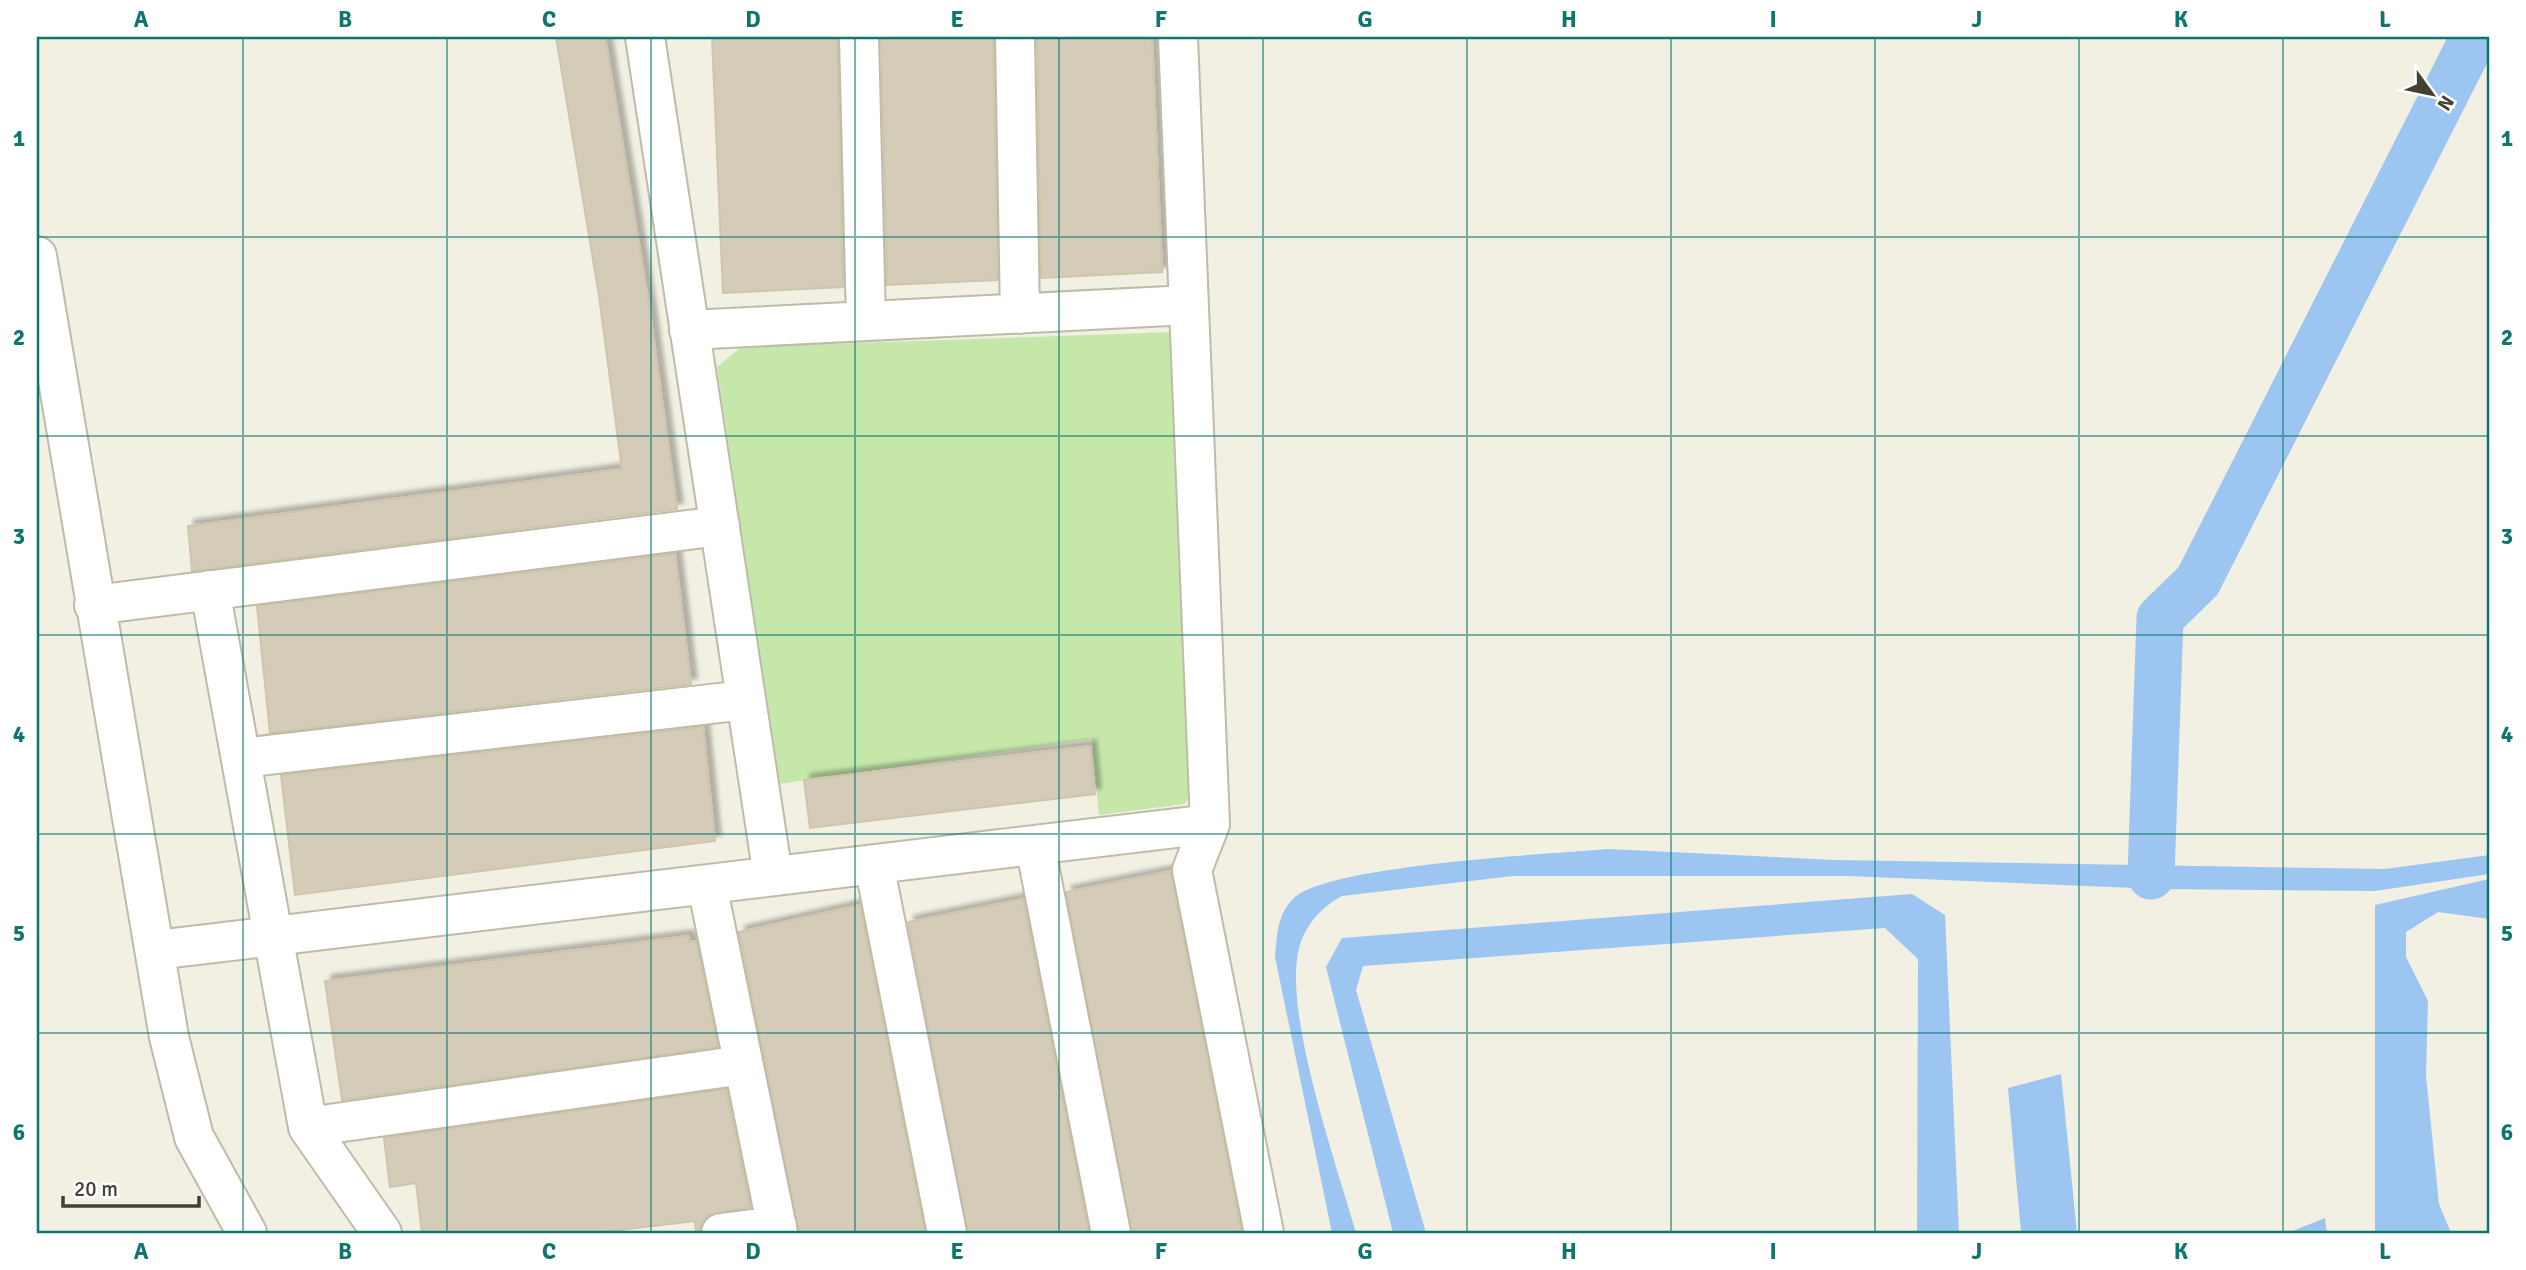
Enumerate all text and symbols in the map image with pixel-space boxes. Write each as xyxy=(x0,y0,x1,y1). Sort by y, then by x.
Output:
text: A xyxy=(134,5,149,34)
text: B xyxy=(338,5,352,34)
text: C xyxy=(542,5,556,34)
text: D xyxy=(745,5,761,34)
text: E xyxy=(950,5,964,34)
text: F xyxy=(1155,5,1167,34)
text: G xyxy=(1357,5,1373,34)
text: H xyxy=(1561,5,1577,34)
text: I xyxy=(1769,5,1777,34)
text: J xyxy=(1972,5,1982,34)
text: K xyxy=(2174,5,2189,34)
text: L xyxy=(2379,5,2391,34)
north arrow xyxy=(2396,60,2466,130)
text: N xyxy=(2432,91,2459,115)
text: 1 xyxy=(13,124,25,153)
text: 1 xyxy=(2501,124,2513,153)
text: 2 xyxy=(13,323,25,352)
text: 2 xyxy=(2501,323,2513,352)
text: 3 xyxy=(13,522,25,551)
text: 3 xyxy=(2501,522,2513,551)
text: 4 xyxy=(13,720,25,749)
text: 4 xyxy=(2501,720,2513,749)
text: 5 xyxy=(13,919,25,948)
text: 5 xyxy=(2501,919,2513,948)
text: 6 xyxy=(13,1118,25,1147)
text: 6 xyxy=(2501,1118,2513,1147)
scale bar xyxy=(63,1165,200,1209)
text: 20 m xyxy=(74,1176,118,1202)
text: A xyxy=(134,1237,149,1266)
text: B xyxy=(338,1237,352,1266)
text: C xyxy=(542,1237,556,1266)
text: D xyxy=(745,1237,761,1266)
text: E xyxy=(950,1237,964,1266)
text: F xyxy=(1155,1237,1167,1266)
text: G xyxy=(1357,1237,1373,1266)
text: H xyxy=(1561,1237,1577,1266)
text: I xyxy=(1769,1237,1777,1266)
text: J xyxy=(1972,1237,1982,1266)
text: K xyxy=(2174,1237,2189,1266)
text: L xyxy=(2379,1237,2391,1266)

